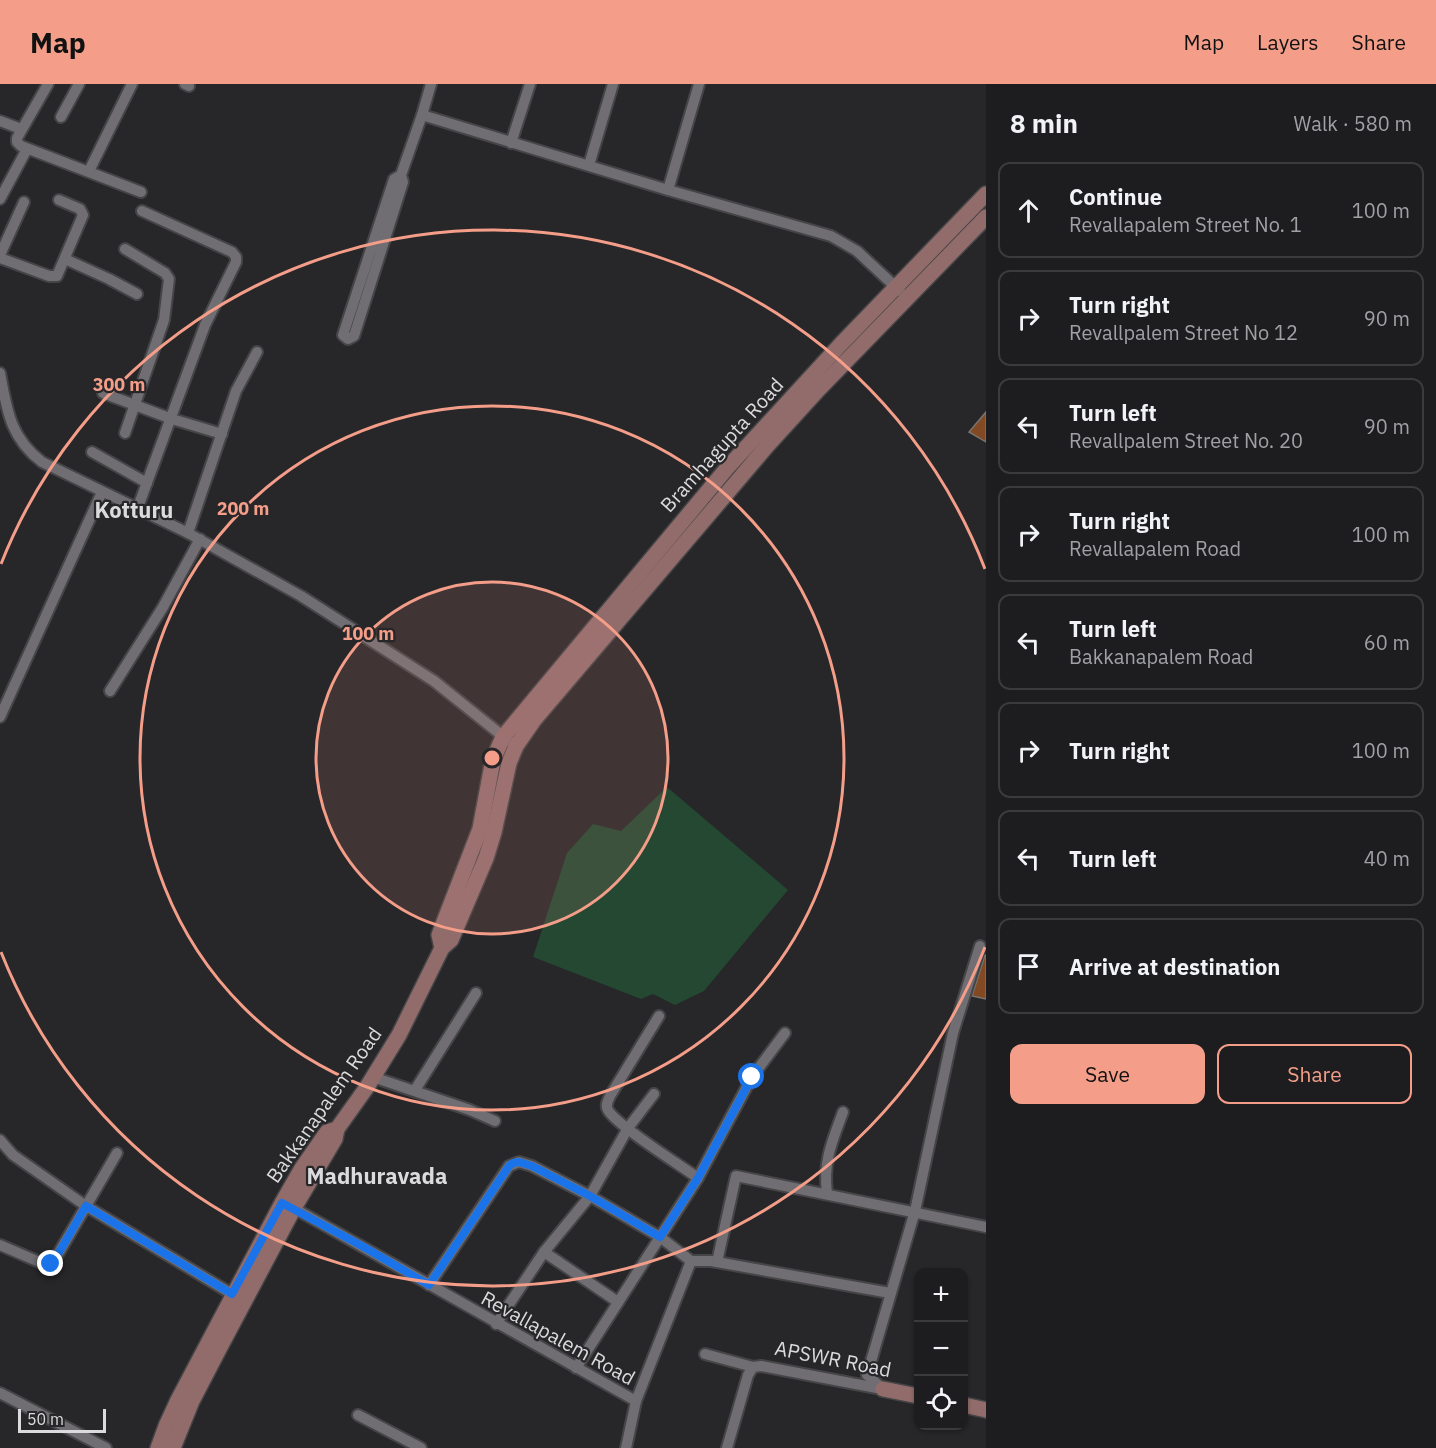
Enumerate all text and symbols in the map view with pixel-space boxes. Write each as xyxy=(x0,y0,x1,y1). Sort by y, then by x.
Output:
text: Map xyxy=(30,24,86,61)
text: Map xyxy=(1184,28,1224,56)
text: Layers xyxy=(1257,28,1319,56)
text: Share xyxy=(1352,28,1406,56)
text: 8 min xyxy=(1010,106,1078,140)
text: Walk · 580 m xyxy=(1294,110,1412,137)
text: Continue xyxy=(1069,182,1162,211)
icon: ahead xyxy=(1012,194,1045,227)
text: 100 m xyxy=(1352,197,1410,224)
text: Revallapalem Street No. 1 xyxy=(1069,211,1302,238)
text: Turn right xyxy=(1069,290,1170,319)
icon: right xyxy=(1012,302,1045,335)
text: 90 m xyxy=(1364,305,1410,332)
text: Revallpalem Street No 12 xyxy=(1069,319,1298,346)
street label: Bramhagupta Road xyxy=(654,372,789,518)
text: 300 m xyxy=(93,373,145,396)
text: Turn left xyxy=(1069,398,1157,427)
icon: left xyxy=(1012,410,1045,443)
text: 90 m xyxy=(1364,413,1410,440)
text: Revallpalem Street No. 20 xyxy=(1069,427,1303,454)
district label: Kotturu xyxy=(95,495,173,524)
text: 200 m xyxy=(217,497,269,520)
text: Turn right xyxy=(1069,506,1170,535)
icon: right xyxy=(1012,518,1045,551)
text: 100 m xyxy=(1352,521,1410,548)
text: Revallapalem Road xyxy=(1069,535,1241,562)
text: Turn left xyxy=(1069,614,1157,643)
text: 100 m xyxy=(342,622,394,645)
icon: left xyxy=(1012,626,1045,659)
text: 60 m xyxy=(1364,629,1410,656)
text: Bakkanapalem Road xyxy=(1069,643,1253,670)
icon: right xyxy=(1012,734,1045,767)
text: Turn right xyxy=(1069,736,1170,765)
text: 100 m xyxy=(1352,737,1410,764)
centre of rings xyxy=(482,748,502,768)
icon: left xyxy=(1012,842,1045,875)
text: Turn left xyxy=(1069,844,1157,873)
text: 40 m xyxy=(1364,845,1410,872)
icon: arrive xyxy=(1012,950,1045,983)
text: Arrive at destination xyxy=(1069,952,1280,981)
street label: Bakkanapalem Road xyxy=(260,1021,388,1188)
button: Save xyxy=(1010,1044,1205,1104)
button: Share xyxy=(1217,1044,1412,1104)
route start xyxy=(738,1063,764,1089)
district label: Madhuravada xyxy=(306,1161,448,1190)
route end xyxy=(37,1250,63,1276)
map controls xyxy=(914,1268,968,1430)
button: + xyxy=(914,1268,968,1322)
street label: Revallapalem Road xyxy=(476,1284,640,1391)
button: − xyxy=(914,1322,968,1376)
street label: APSWR Road xyxy=(773,1334,894,1383)
button: locate xyxy=(914,1376,968,1430)
scale bar xyxy=(18,1406,106,1434)
text: 50 m xyxy=(27,1409,64,1429)

